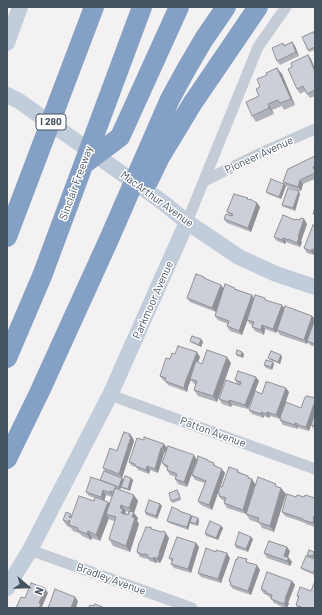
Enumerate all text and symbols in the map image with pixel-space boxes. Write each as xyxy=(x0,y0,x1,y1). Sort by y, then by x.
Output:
road number: I 280 xyxy=(36,114,66,130)
street label: Pioneer Avenue xyxy=(223,133,295,177)
street label: Sinclair Freeway xyxy=(56,144,96,222)
street label: MacArthur Avenue xyxy=(118,168,196,230)
street label: Parkmoor Avenue xyxy=(130,259,176,341)
street label: Patton Avenue xyxy=(178,414,248,450)
street label: Bradley Avenue xyxy=(74,560,148,598)
north arrow xyxy=(8,567,48,607)
text: N xyxy=(32,586,47,597)

